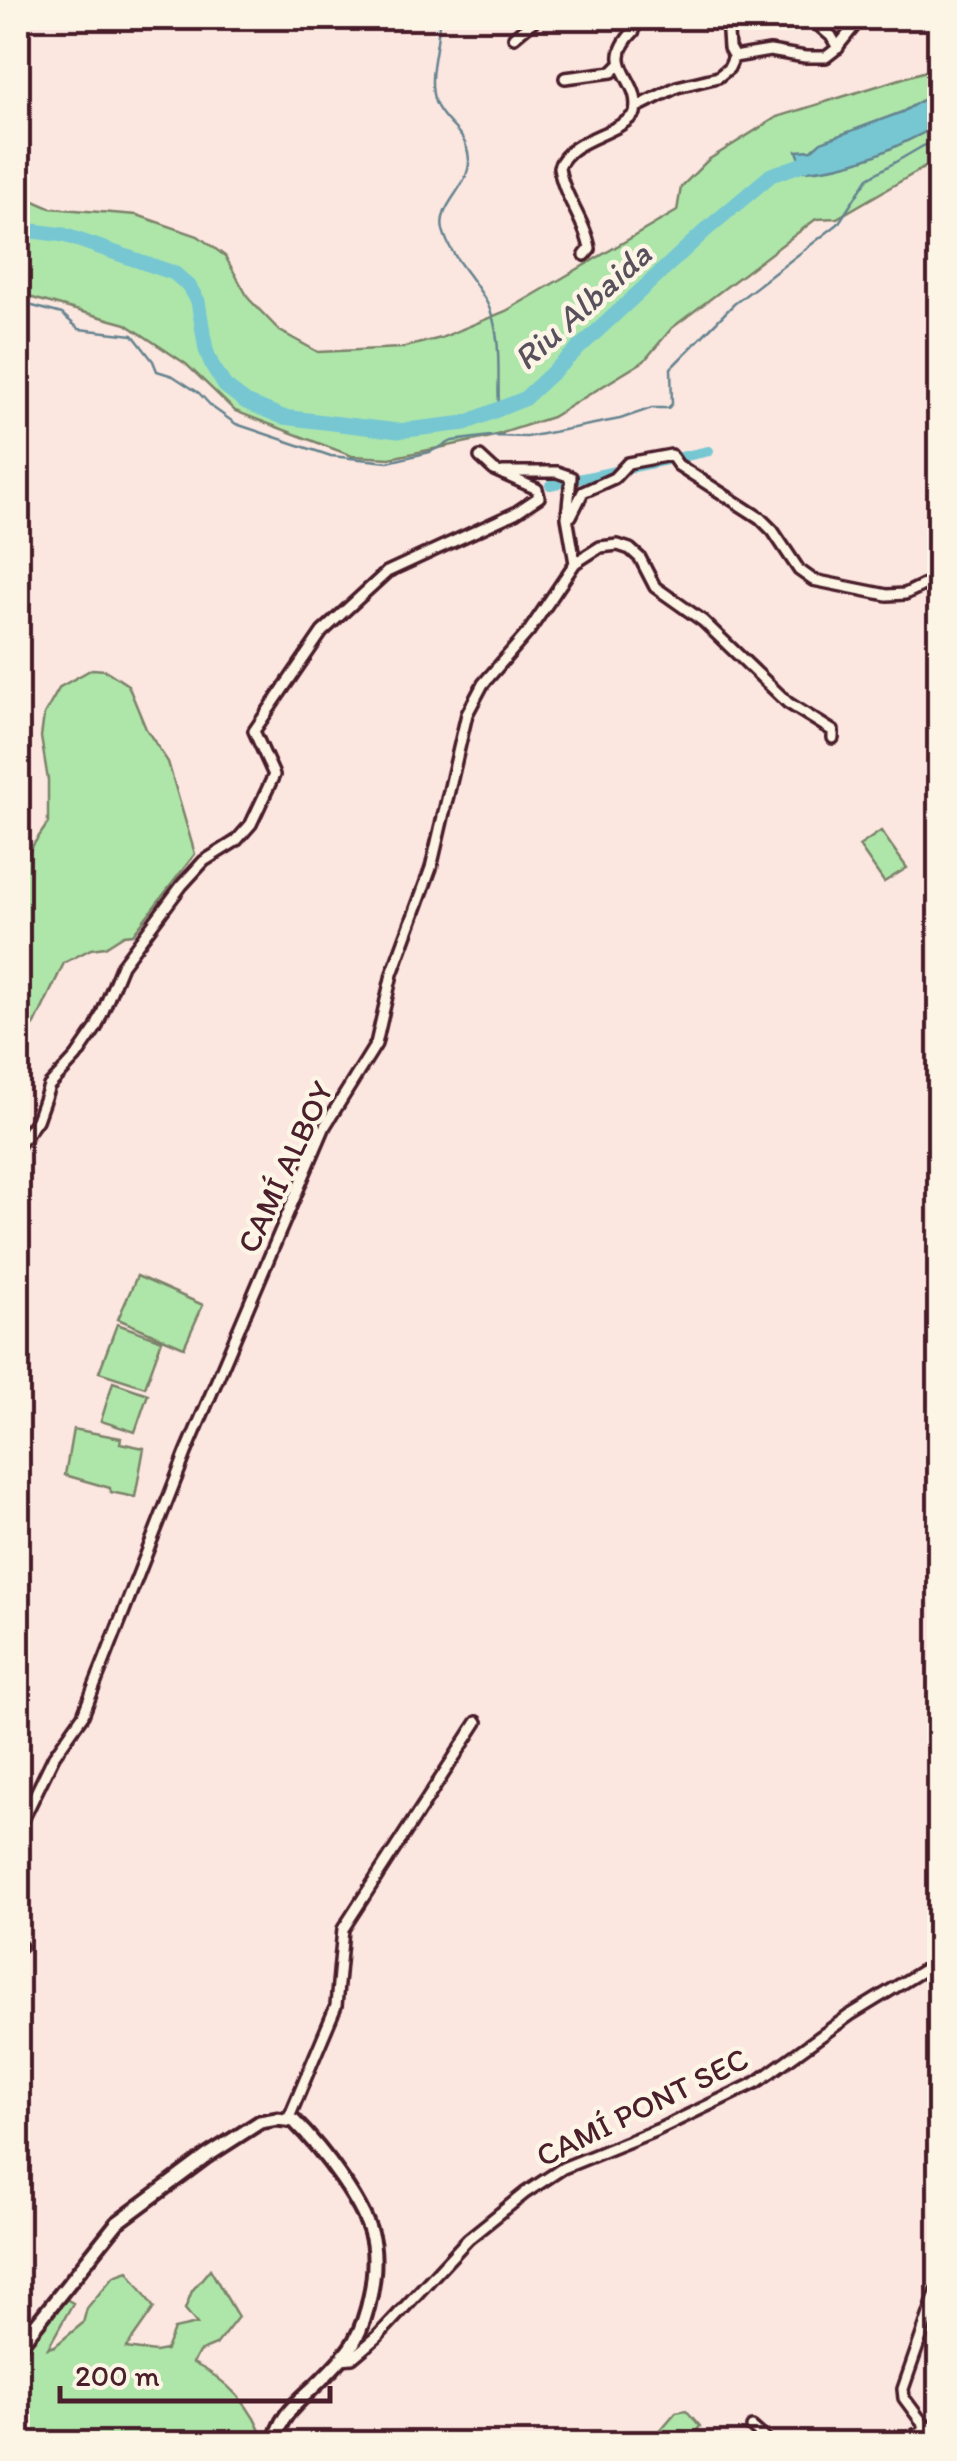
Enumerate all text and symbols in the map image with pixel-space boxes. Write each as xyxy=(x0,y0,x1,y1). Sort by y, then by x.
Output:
water label: Riu Albaida xyxy=(504,233,660,379)
street label: CAMÍ ALBOY xyxy=(229,1075,341,1259)
street label: CAMÍ PONT SEC xyxy=(530,2039,754,2175)
scale bar xyxy=(60,2341,330,2403)
text: 200 m xyxy=(75,2357,160,2394)

